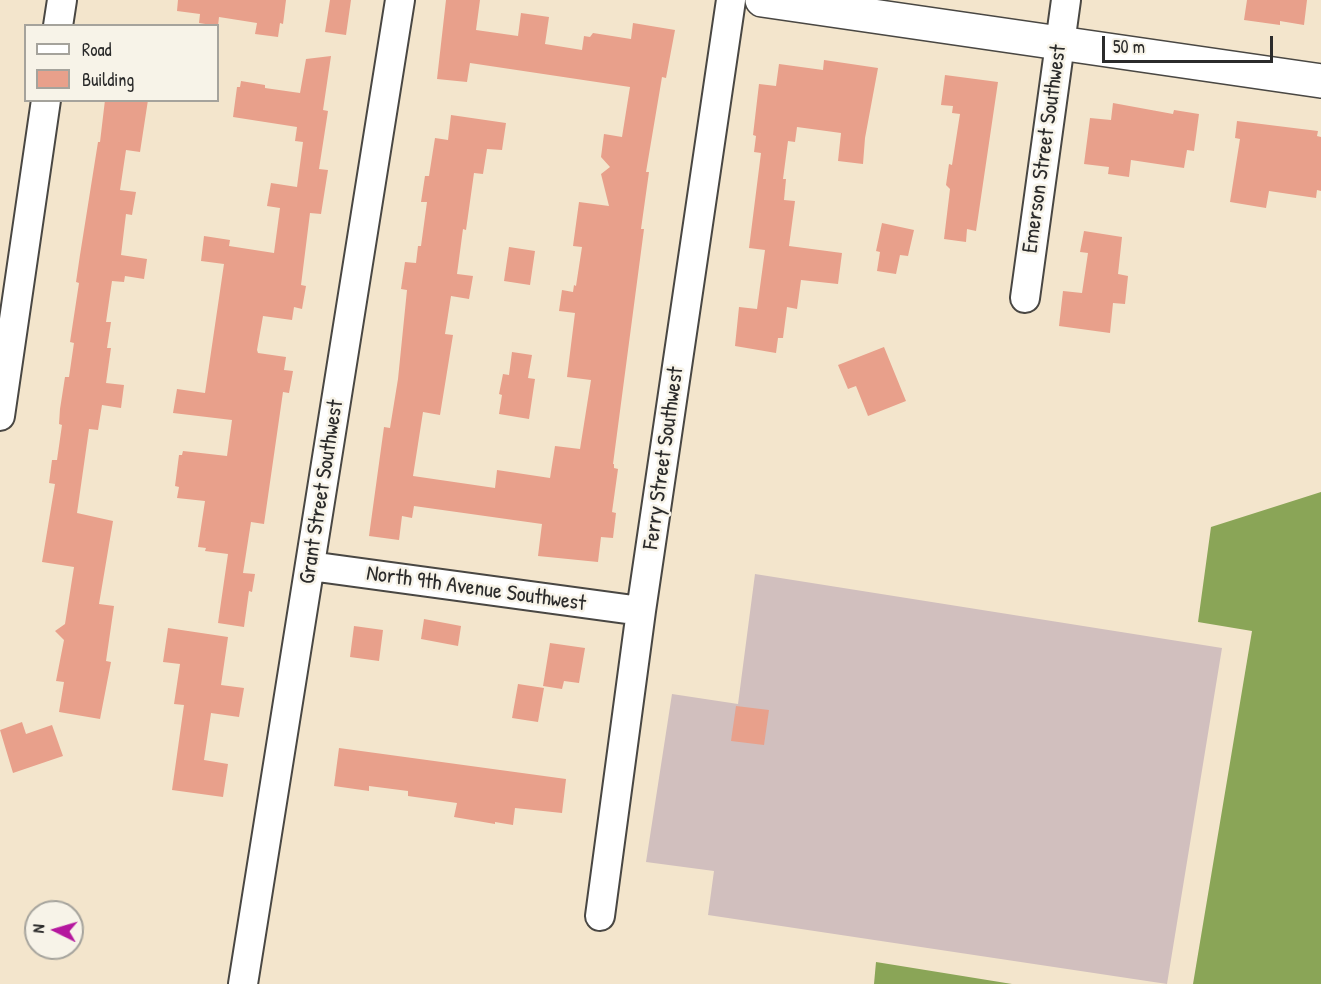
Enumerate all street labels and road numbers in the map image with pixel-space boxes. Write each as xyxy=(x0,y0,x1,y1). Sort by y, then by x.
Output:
street label: Emerson Street Southwest xyxy=(1017,43,1073,255)
street label: Ferry Street Southwest xyxy=(638,365,690,551)
street label: Grant Street Southwest xyxy=(294,398,350,586)
street label: North 9th Avenue Southwest xyxy=(365,561,587,617)

